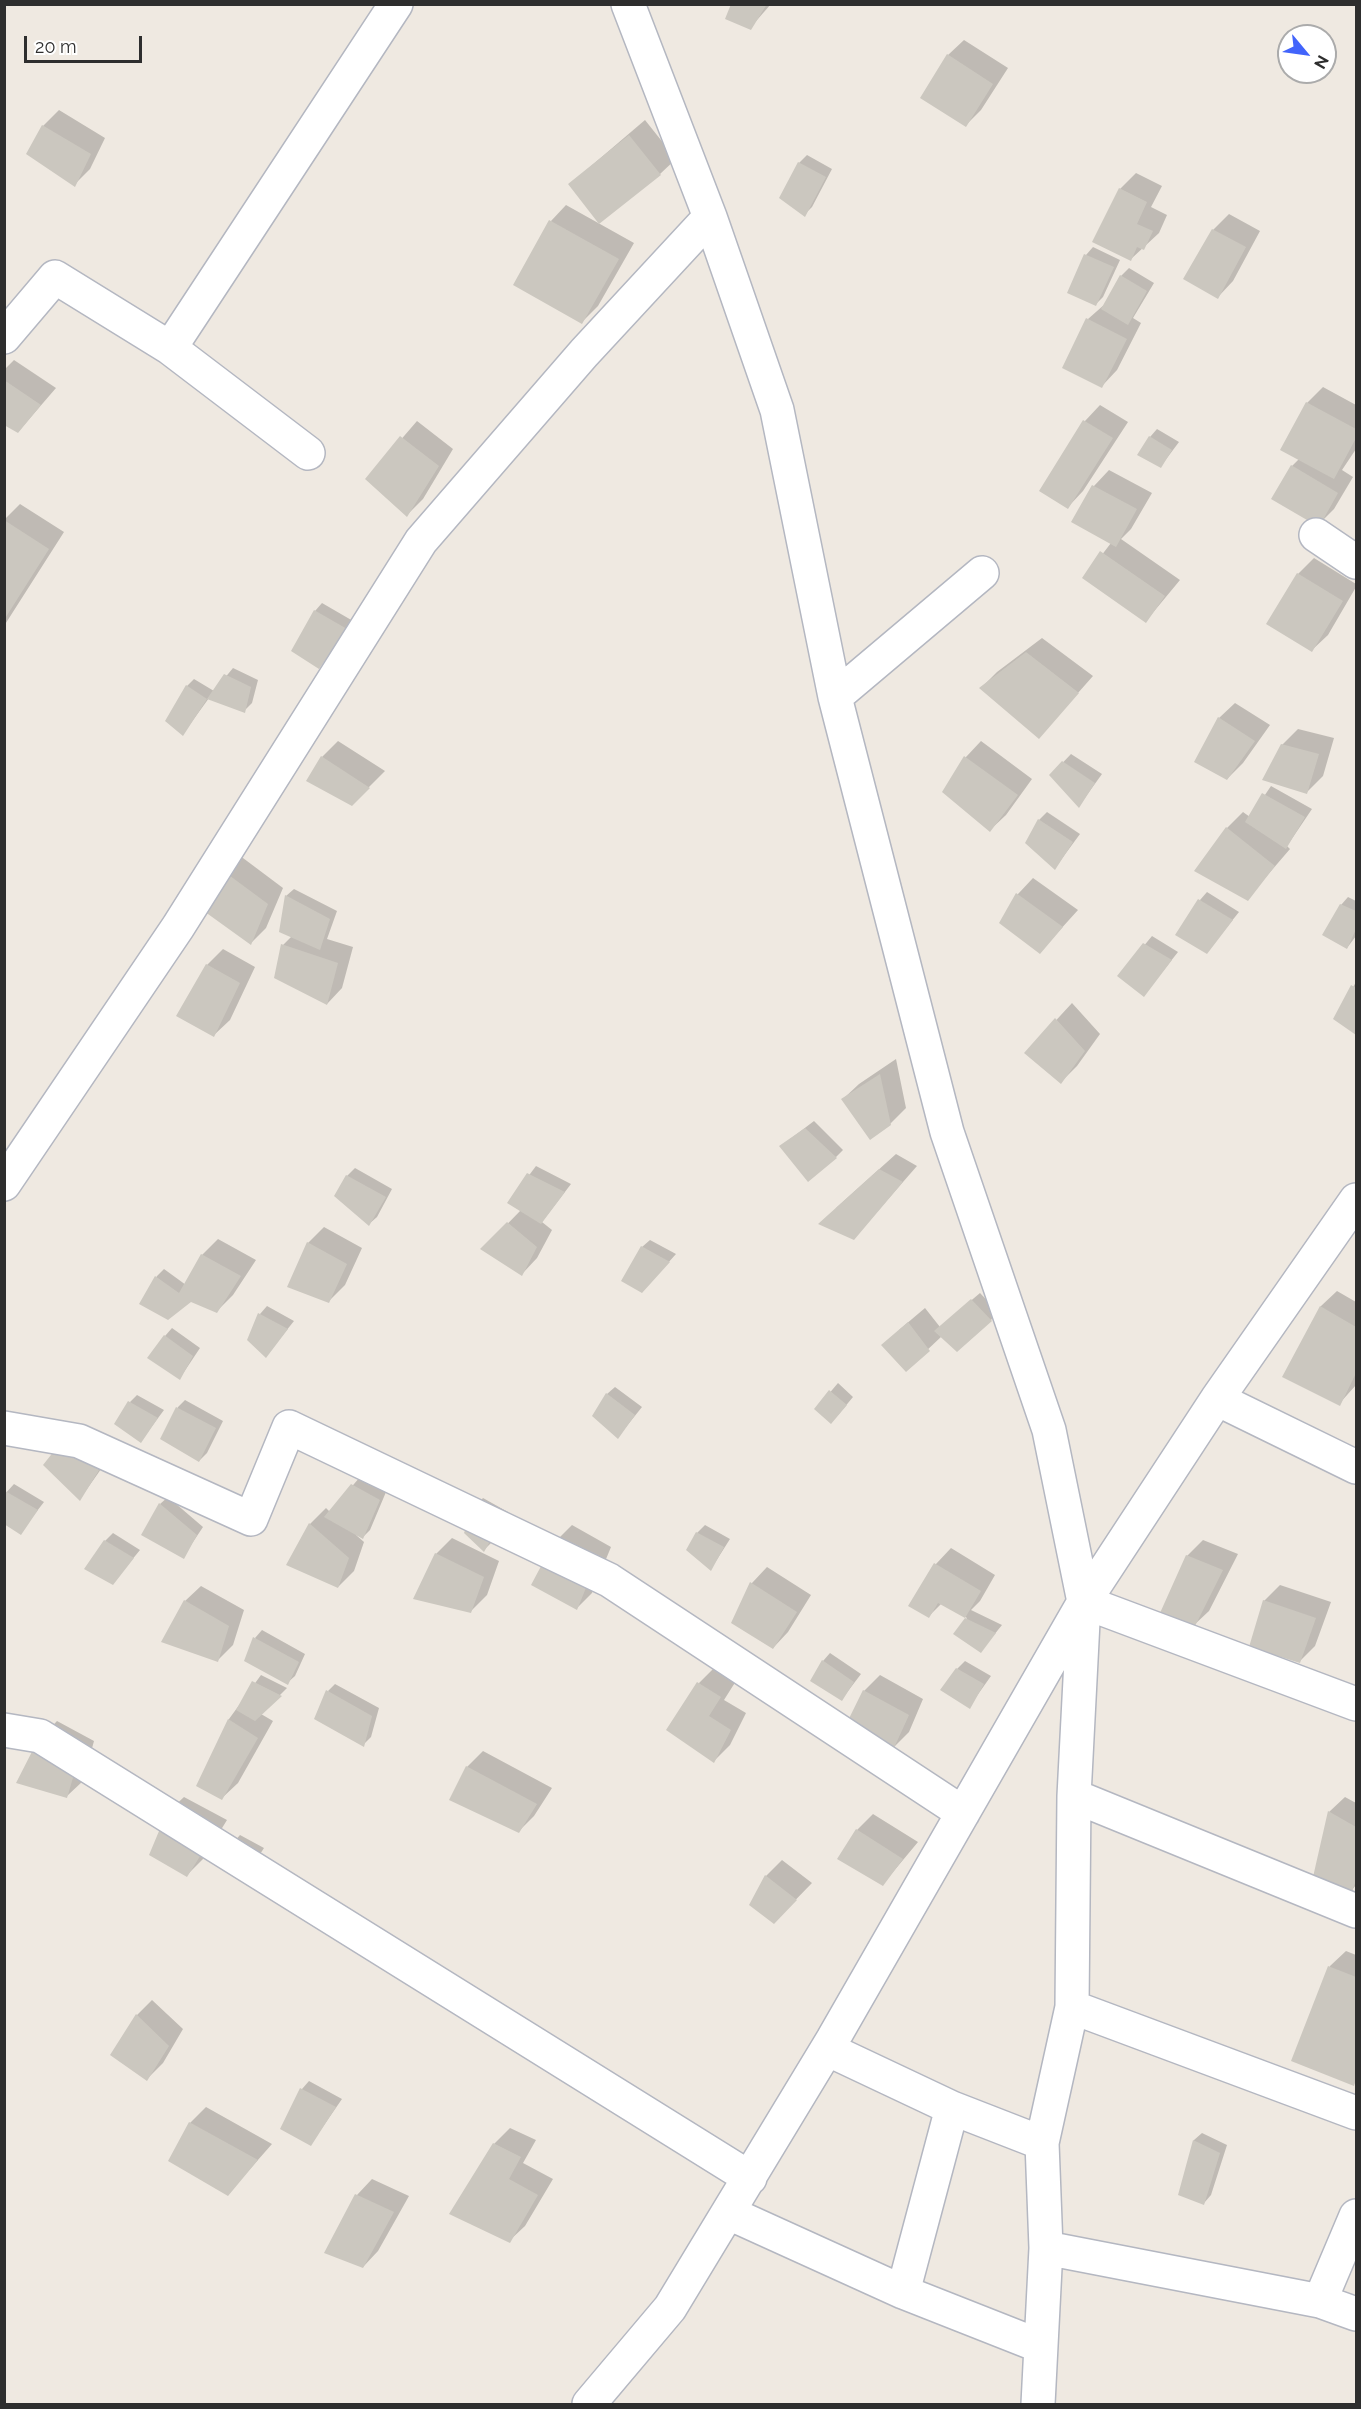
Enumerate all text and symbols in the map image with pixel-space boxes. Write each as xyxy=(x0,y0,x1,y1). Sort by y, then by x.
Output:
scale bar xyxy=(27,24,146,62)
north arrow xyxy=(1277,24,1337,84)
text: 20 m xyxy=(35,36,77,57)
text: N xyxy=(1310,52,1333,72)

